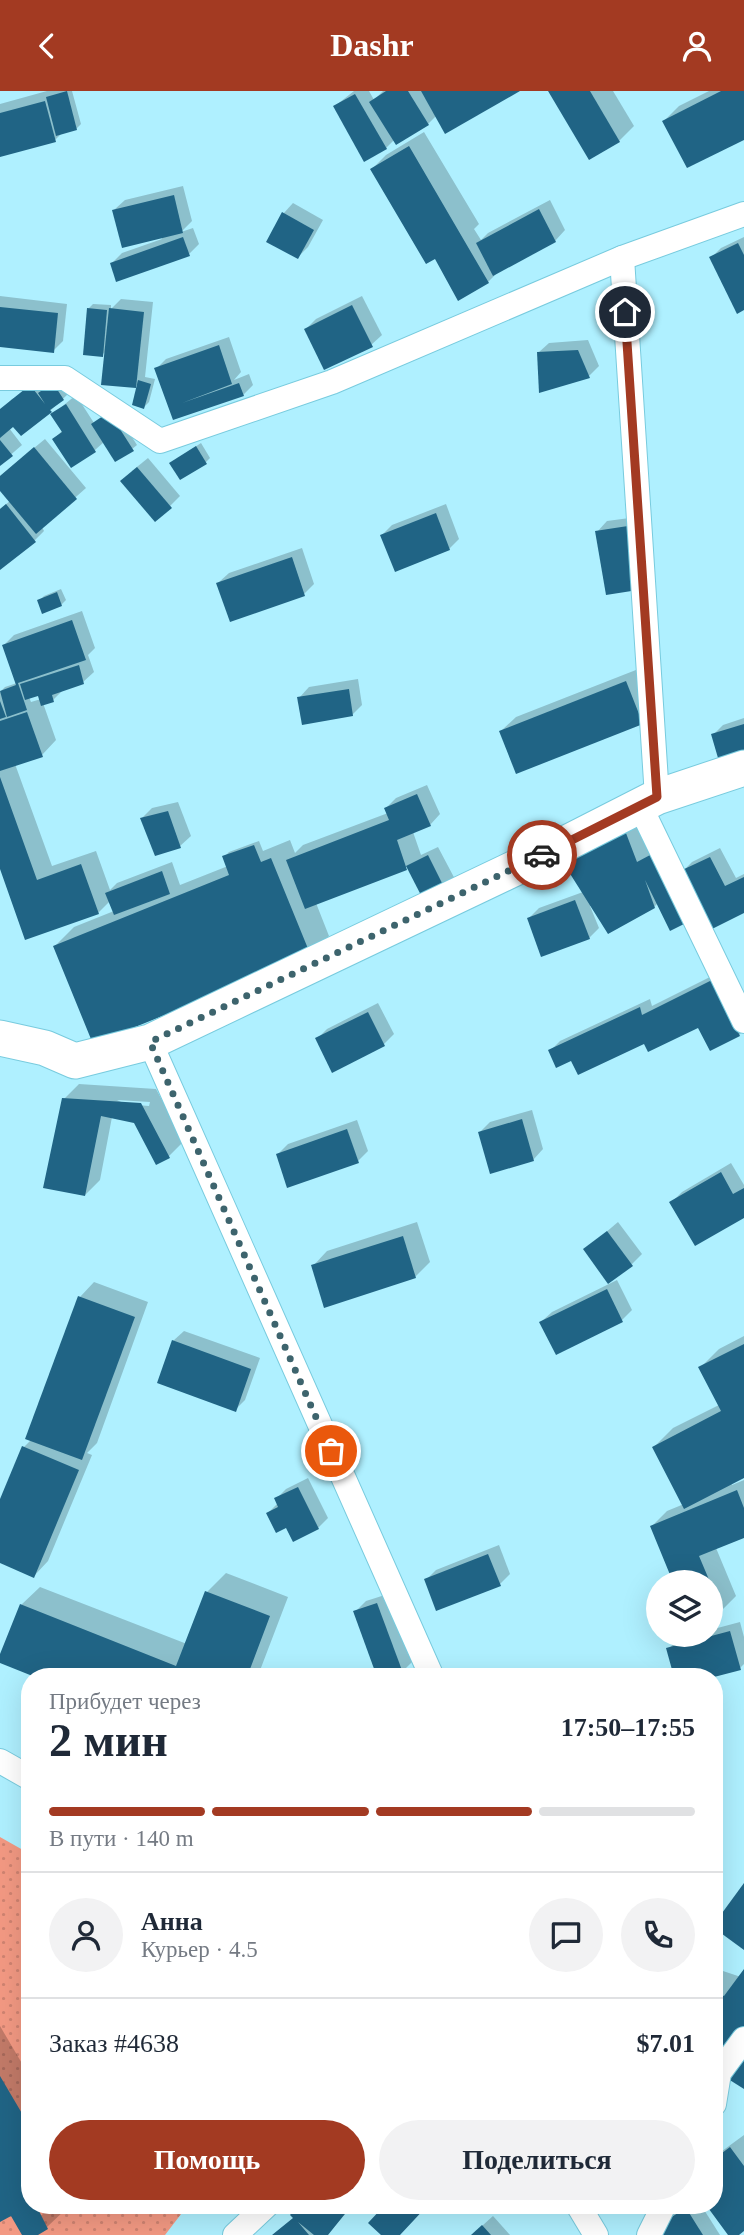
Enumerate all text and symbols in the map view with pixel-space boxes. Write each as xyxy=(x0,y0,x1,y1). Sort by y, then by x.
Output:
icon: back xyxy=(28,27,66,65)
text: Dashr xyxy=(330,27,414,63)
icon: person xyxy=(678,27,716,65)
pin xyxy=(595,282,655,342)
icon: home xyxy=(606,293,644,331)
courier xyxy=(507,820,577,890)
icon: car xyxy=(523,836,561,874)
pin xyxy=(301,1421,361,1481)
icon: bag xyxy=(312,1432,350,1470)
map controls xyxy=(646,1570,723,1647)
button: layers xyxy=(646,1570,723,1647)
text: Прибудет через xyxy=(49,1689,201,1714)
text: 17:50–17:55 xyxy=(561,1713,695,1742)
text: 2 мин xyxy=(49,1715,168,1766)
text: В пути · 140 m xyxy=(49,1826,194,1851)
button: person xyxy=(49,1898,123,1972)
button: chat xyxy=(529,1898,603,1972)
button: phone xyxy=(621,1898,695,1972)
text: Анна xyxy=(141,1907,203,1936)
text: Курьер · 4.5 xyxy=(141,1937,258,1962)
text: Заказ #4638 xyxy=(49,2029,179,2058)
text: $7.01 xyxy=(637,2029,695,2058)
button: Помощь xyxy=(49,2120,365,2200)
button: Поделиться xyxy=(379,2120,695,2200)

